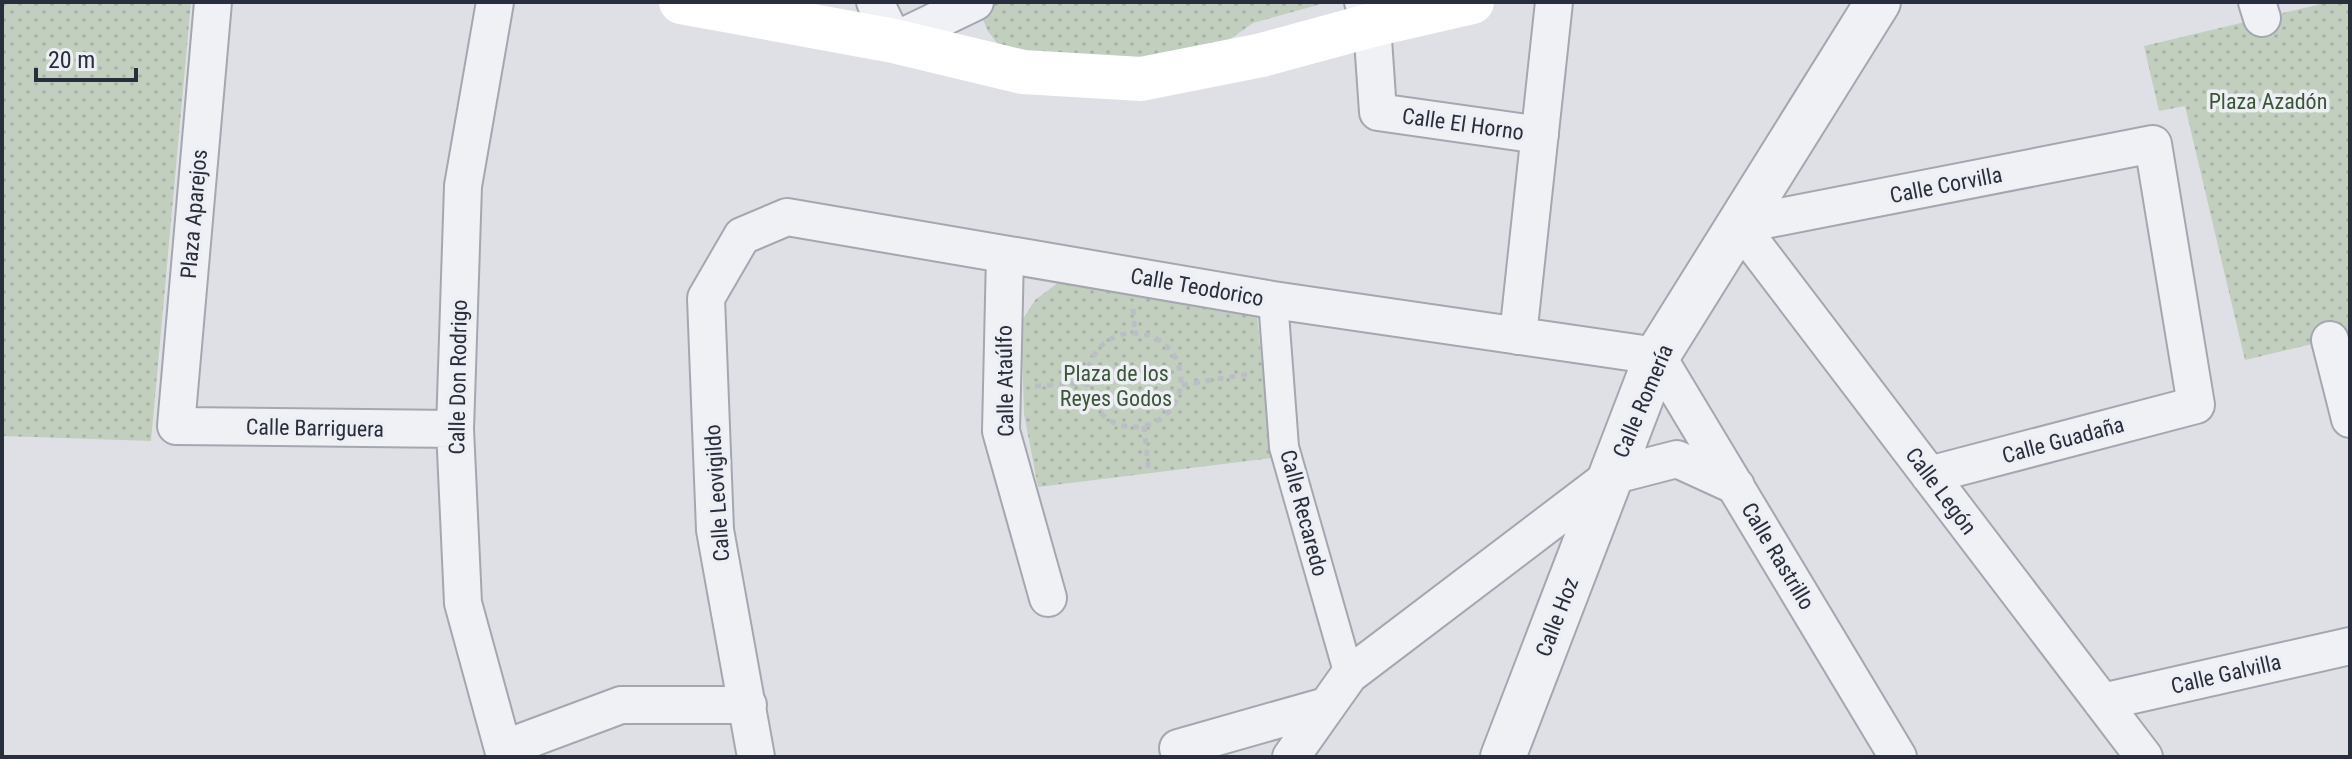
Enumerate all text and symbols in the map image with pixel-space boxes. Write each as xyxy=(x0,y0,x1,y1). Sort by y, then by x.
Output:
scale bar xyxy=(36,32,136,82)
text: 20 m xyxy=(48,46,95,74)
park label: Plaza Azadón xyxy=(2209,89,2327,114)
street label: Calle El Horno xyxy=(1401,103,1525,145)
street label: Plaza Aparejos xyxy=(176,148,212,280)
street label: Calle Corvilla xyxy=(1888,162,2004,208)
street label: Calle Teodorico xyxy=(1129,263,1265,311)
street label: Calle Don Rodrigo xyxy=(444,299,472,455)
street label: Calle Ataúlfo xyxy=(992,325,1018,437)
street label: Calle Romería xyxy=(1608,341,1678,461)
park label: Plaza de los Reyes Godos xyxy=(1060,361,1172,411)
street label: Calle Guadaña xyxy=(1999,412,2127,468)
street label: Calle Barriguera xyxy=(246,414,384,442)
street label: Calle Leovigildo xyxy=(700,424,734,562)
street label: Calle Legón xyxy=(1900,443,1982,539)
street label: Calle Recaredo xyxy=(1275,447,1333,579)
street label: Calle Rastrillo xyxy=(1736,498,1820,614)
street label: Calle Hoz xyxy=(1531,574,1583,660)
street label: Calle Galvilla xyxy=(2169,649,2283,699)

